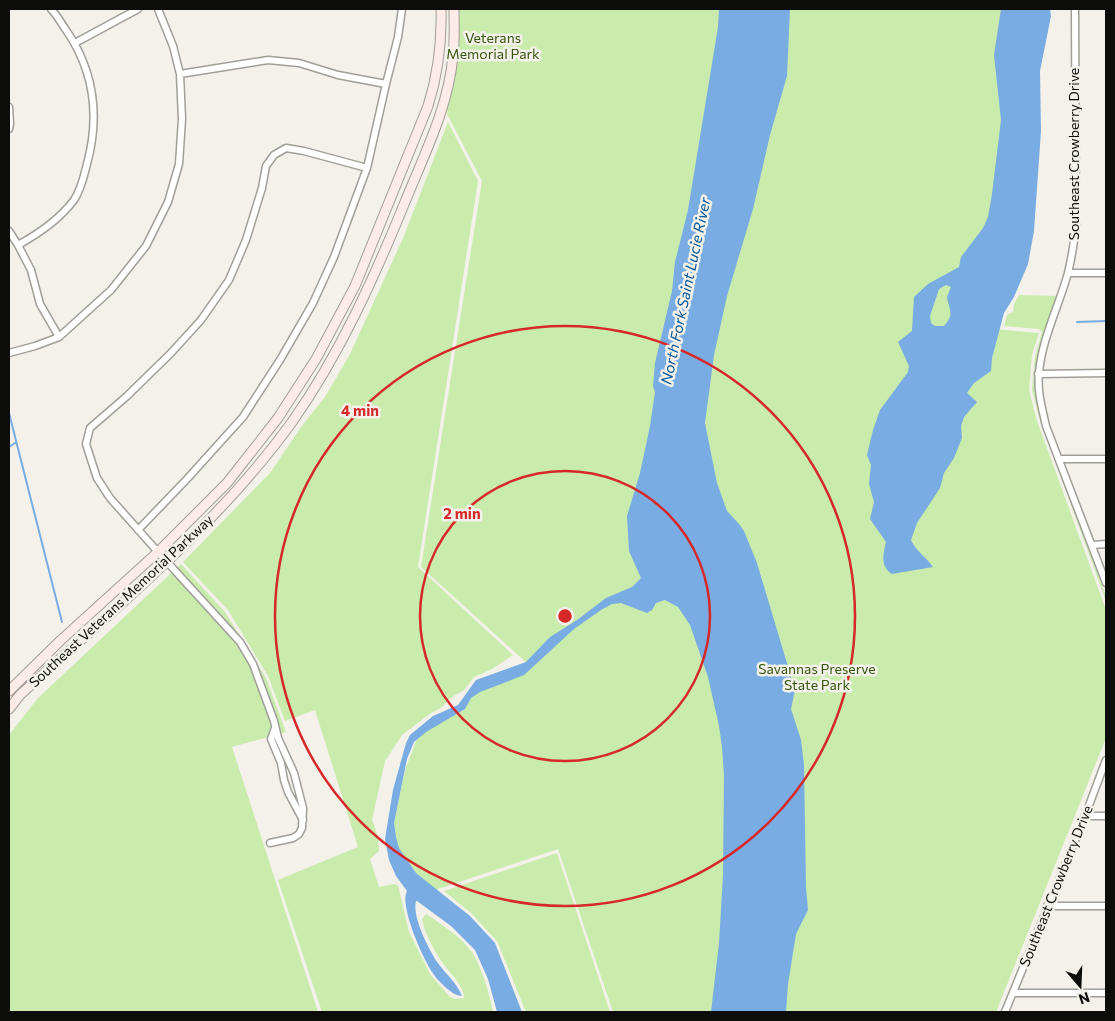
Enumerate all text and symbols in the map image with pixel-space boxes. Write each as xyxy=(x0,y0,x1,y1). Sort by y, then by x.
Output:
park label: Veterans Memorial Park xyxy=(446,29,540,62)
street label: Southeast Crowberry Drive xyxy=(1065,68,1082,240)
water label: North Fork Saint Lucie River xyxy=(656,195,714,386)
text: 4 min xyxy=(341,401,379,419)
text: 2 min xyxy=(443,504,481,522)
street label: Southeast Veterans Memorial Parkway xyxy=(25,511,216,690)
centre of rings xyxy=(556,607,574,625)
park label: Savannas Preserve State Park xyxy=(758,660,876,693)
street label: Southeast Crowberry Drive xyxy=(1015,803,1096,969)
north arrow xyxy=(1055,961,1105,1011)
text: N xyxy=(1077,989,1092,1009)

